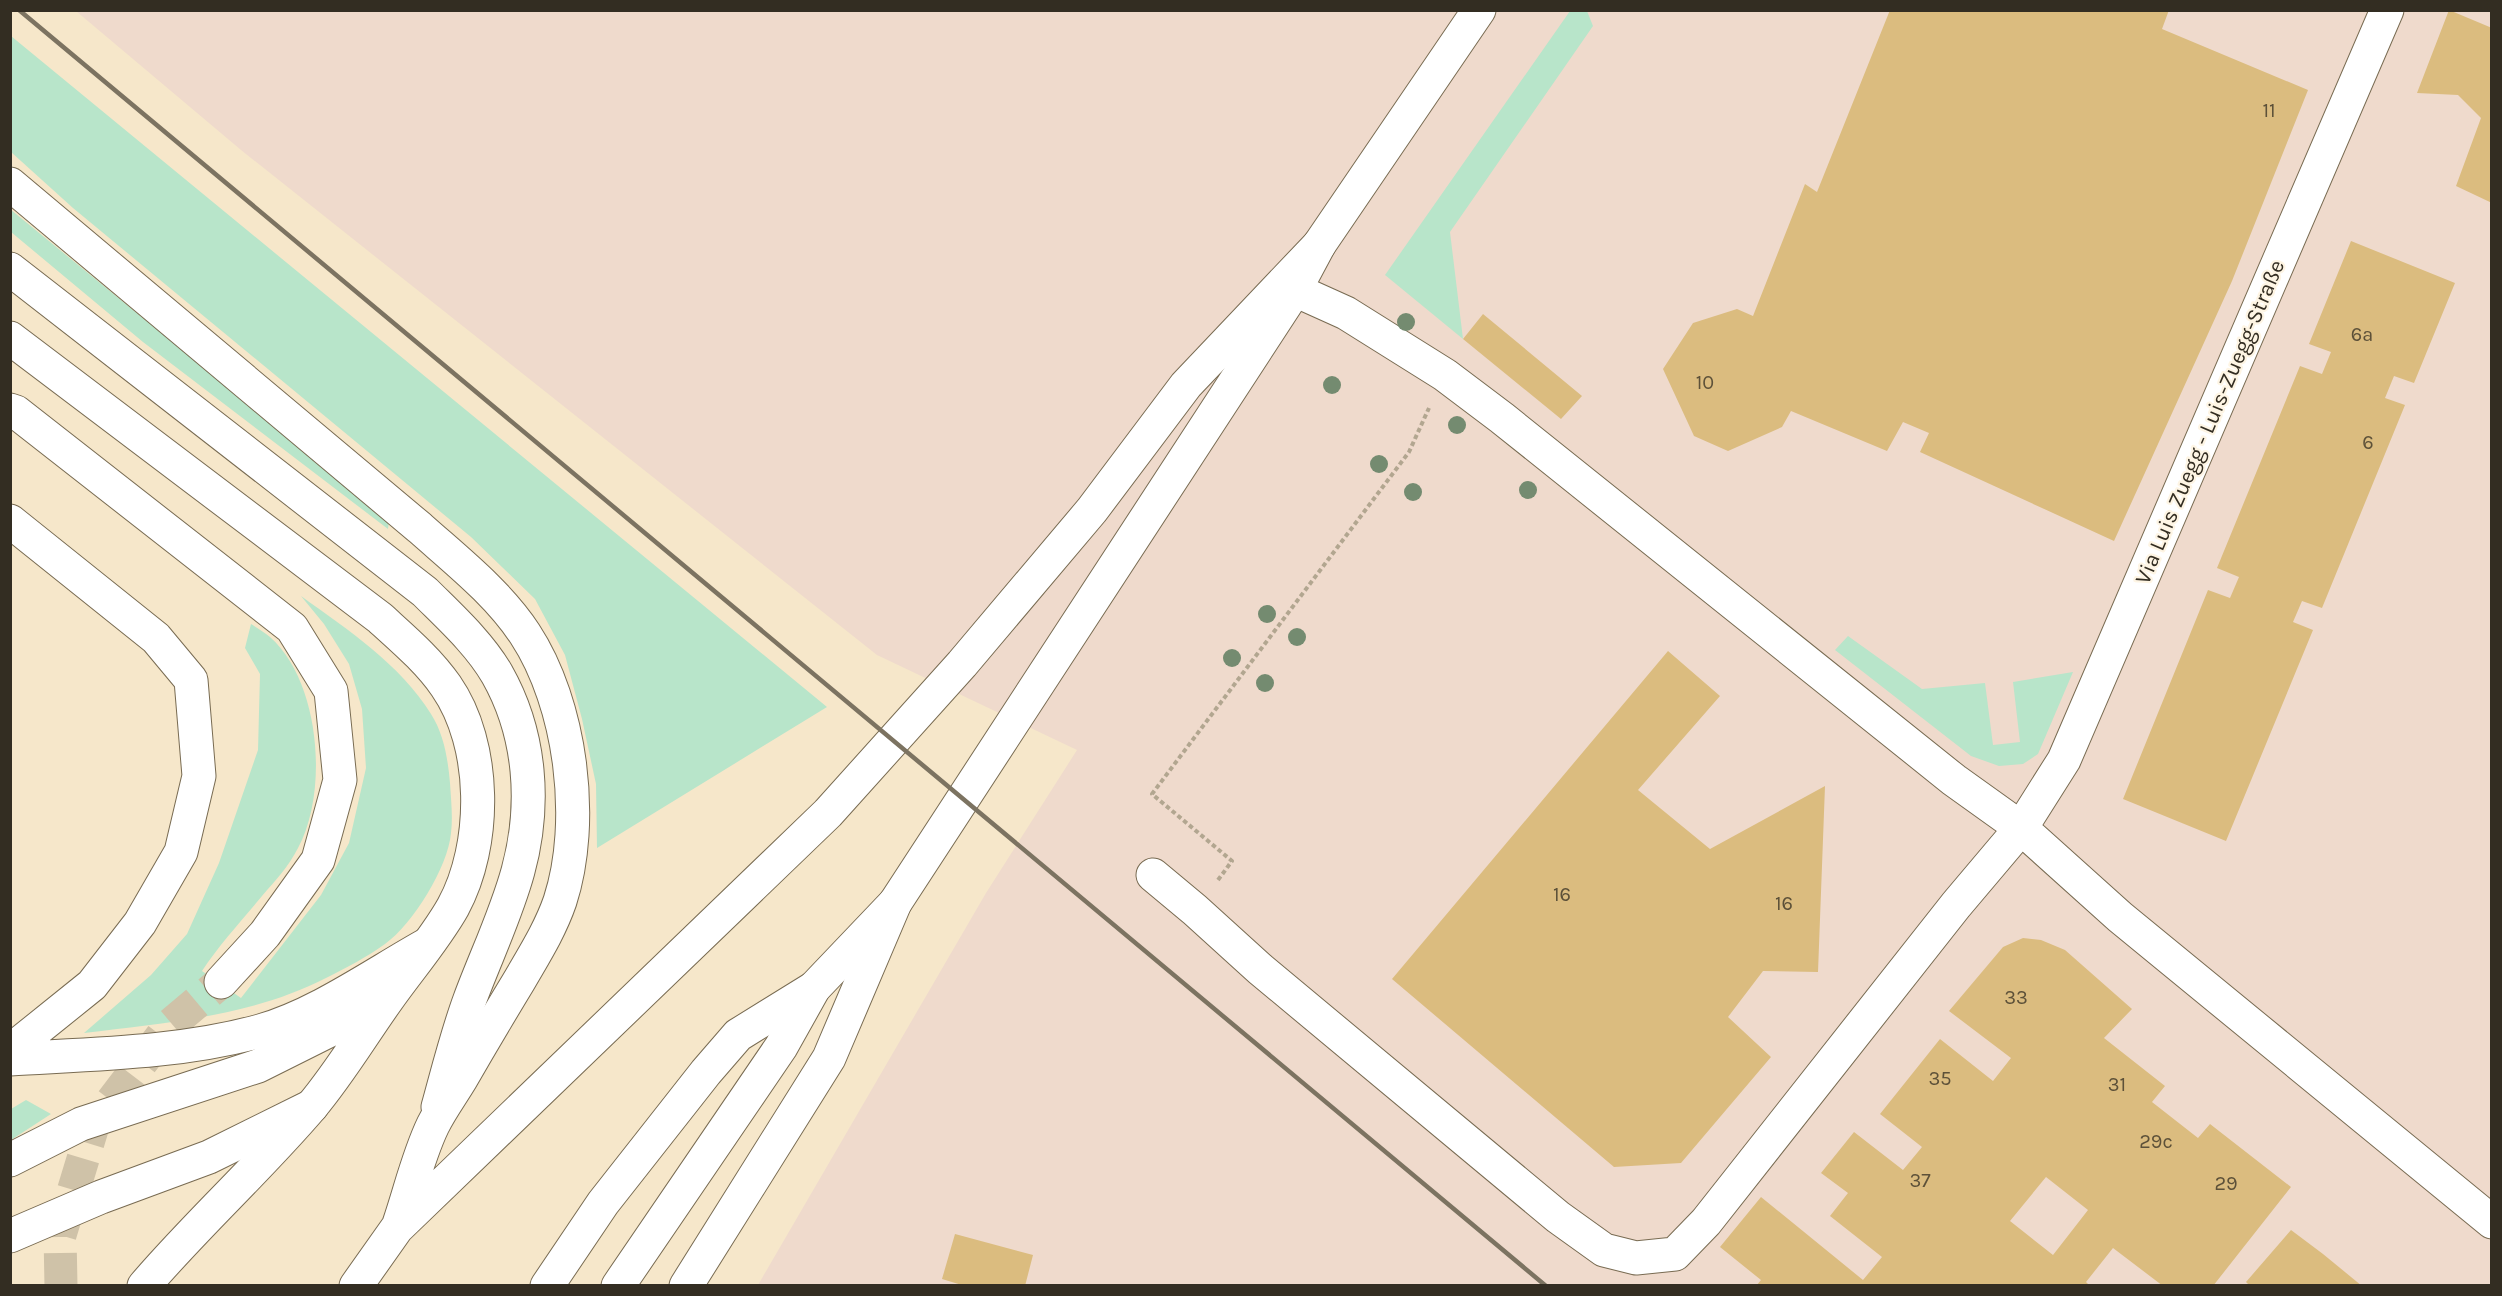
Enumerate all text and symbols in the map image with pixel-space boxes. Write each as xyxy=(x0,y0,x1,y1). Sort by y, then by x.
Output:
house number: 11 xyxy=(2262,99,2276,122)
street label: Via Luis Zuegg - Luis-Zuegg-Straße xyxy=(2130,256,2290,588)
house number: 6a xyxy=(2351,323,2373,346)
house number: 10 xyxy=(1696,371,1714,394)
house number: 6 xyxy=(2362,431,2374,454)
house number: 16 xyxy=(1553,883,1571,906)
house number: 16 xyxy=(1775,892,1793,915)
house number: 33 xyxy=(2004,986,2028,1009)
house number: 35 xyxy=(1928,1067,1952,1090)
house number: 31 xyxy=(2108,1073,2126,1096)
house number: 29c xyxy=(2139,1130,2173,1153)
house number: 37 xyxy=(1909,1169,1931,1192)
house number: 29 xyxy=(2214,1172,2238,1195)

